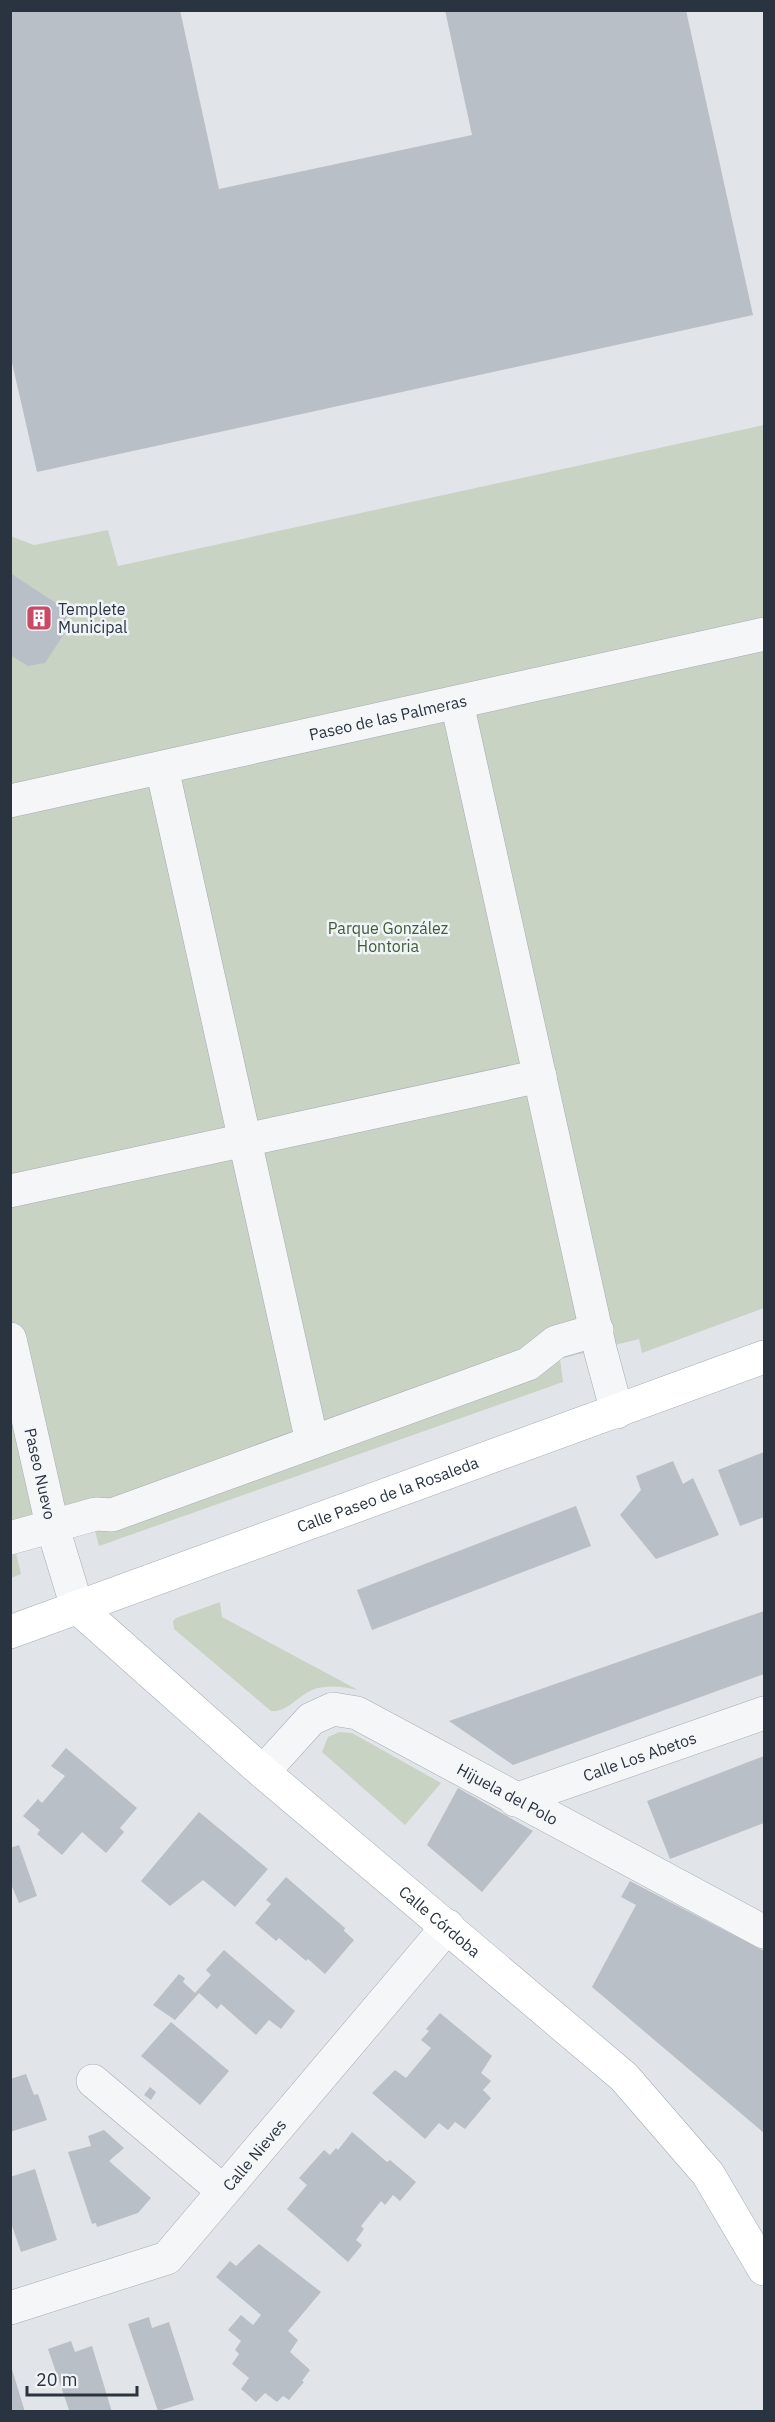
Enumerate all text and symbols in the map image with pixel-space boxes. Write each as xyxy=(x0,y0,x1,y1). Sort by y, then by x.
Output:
place label: Templete Municipal xyxy=(58,599,127,637)
building icon: Templete Municipal xyxy=(24,603,54,633)
street label: Paseo de las Palmeras xyxy=(307,690,469,745)
park label: Parque González Hontoria xyxy=(328,918,448,956)
street label: Paseo Nuevo xyxy=(20,1426,60,1521)
street label: Calle Paseo de la Rosaleda xyxy=(294,1452,482,1537)
street label: Calle Los Abetos xyxy=(580,1727,699,1785)
street label: Hijuela del Polo xyxy=(454,1759,562,1829)
street label: Calle Córdoba xyxy=(395,1881,485,1962)
street label: Calle Nieves xyxy=(218,2115,290,2195)
scale bar xyxy=(27,2359,136,2397)
text: 20 m xyxy=(36,2368,78,2391)

